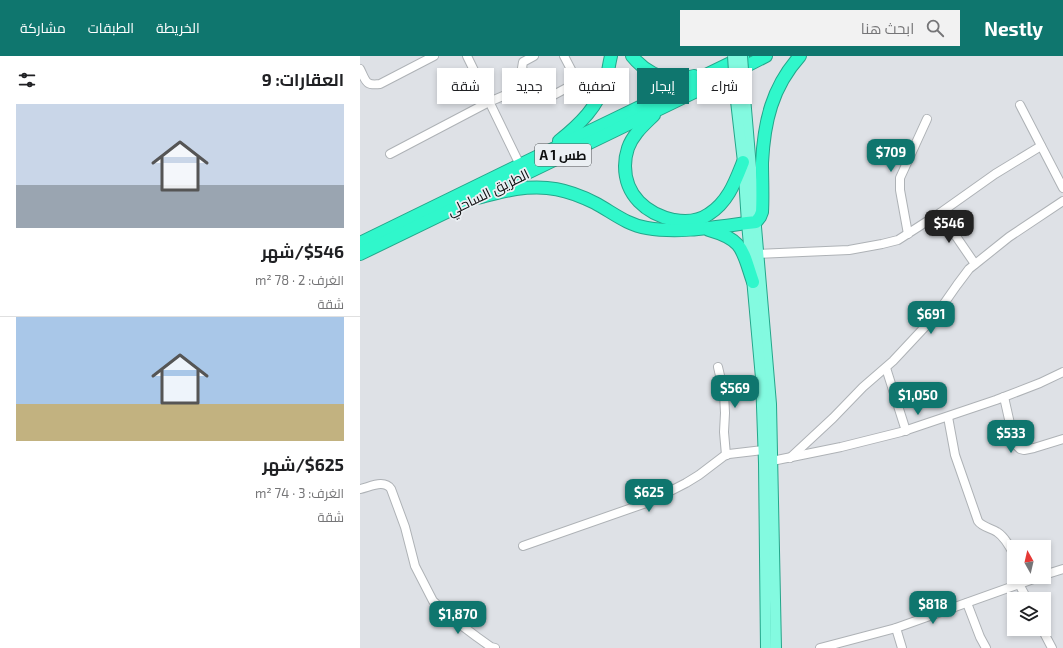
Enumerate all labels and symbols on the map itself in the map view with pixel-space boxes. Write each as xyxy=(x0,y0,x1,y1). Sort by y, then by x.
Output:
pin: $709 xyxy=(867,139,915,173)
road number: A 1 طس xyxy=(535,144,591,166)
street label: الطريق الساحلي xyxy=(444,165,534,223)
pin: $546 xyxy=(925,210,973,244)
pin: $691 xyxy=(907,301,955,335)
pin: $569 xyxy=(711,375,759,409)
pin: $1,050 xyxy=(885,382,951,416)
pin: $533 xyxy=(987,420,1035,454)
pin: $625 xyxy=(625,479,673,513)
north arrow xyxy=(1007,540,1051,584)
pin: $818 xyxy=(909,591,957,625)
pin: $1,870 xyxy=(425,601,491,635)

